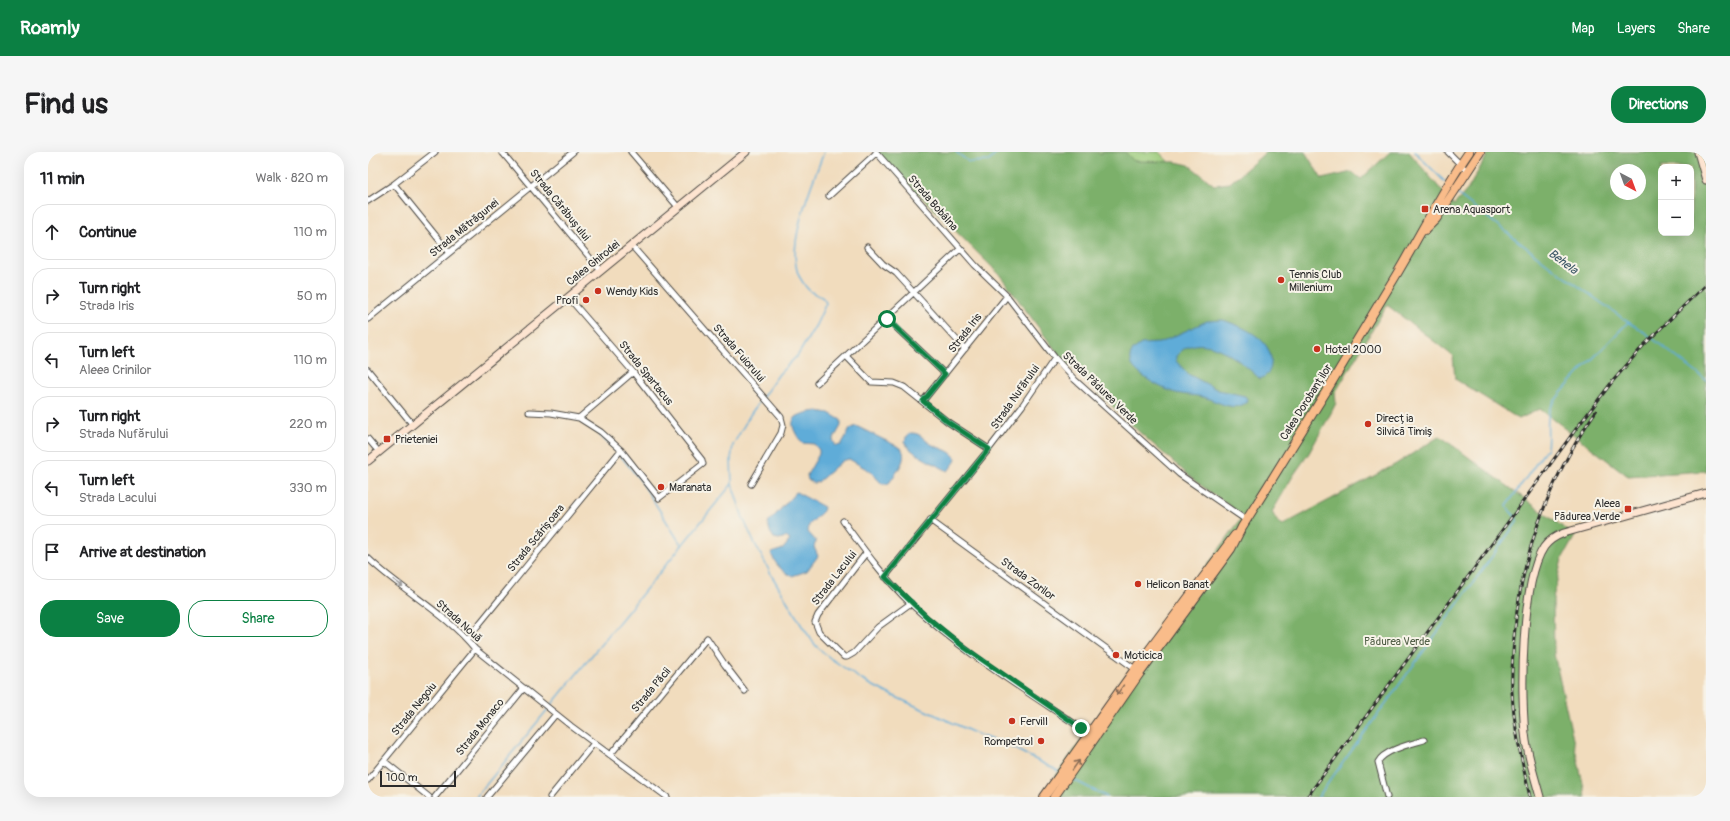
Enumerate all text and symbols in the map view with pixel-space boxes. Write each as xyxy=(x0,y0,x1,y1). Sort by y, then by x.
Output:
text: Roamly xyxy=(20,16,80,40)
text: Map xyxy=(1572,20,1595,37)
text: Layers xyxy=(1617,20,1655,37)
text: Share xyxy=(1677,20,1710,37)
button: Directions xyxy=(1611,86,1706,123)
text: Find us xyxy=(24,87,108,122)
north arrow xyxy=(1610,164,1646,200)
map controls xyxy=(1658,164,1694,236)
button: + xyxy=(1658,164,1694,200)
street label: Strada Cărăbușului xyxy=(527,167,593,243)
text: 11 min xyxy=(40,168,85,189)
text: Walk · 820 m xyxy=(255,170,328,186)
street label: Strada Bobâlna xyxy=(905,173,961,233)
street label: Strada Mătrăgunei xyxy=(427,196,501,260)
button: − xyxy=(1658,200,1694,236)
place label: Arena Aquasport xyxy=(1433,203,1511,216)
marker: Arena Aquasport xyxy=(1420,204,1430,214)
icon: ahead xyxy=(41,221,63,243)
text: Continue xyxy=(79,223,137,242)
text: 110 m xyxy=(294,224,327,240)
street label: Calea Ghirodei xyxy=(564,238,622,288)
water label: Behela xyxy=(1545,246,1582,279)
place label: Tennis Club Millenium xyxy=(1289,268,1342,294)
marker: Tennis Club Millenium xyxy=(1276,275,1286,285)
text: Turn right xyxy=(79,279,140,298)
icon: right xyxy=(41,285,63,307)
place label: Wendy Kids xyxy=(606,285,658,298)
marker: Wendy Kids xyxy=(593,286,603,296)
text: 50 m xyxy=(297,288,327,304)
place label: Profi xyxy=(556,294,579,307)
marker: Profi xyxy=(581,295,591,305)
text: Strada Iris xyxy=(79,298,134,314)
route start xyxy=(878,310,896,328)
street label: Strada Iris xyxy=(946,311,985,355)
street label: Strada Fuiorului xyxy=(710,321,768,385)
street label: Strada Spartacus xyxy=(616,338,676,408)
text: Turn left xyxy=(79,343,135,362)
place label: Hotel 2000 xyxy=(1325,343,1381,356)
marker: Hotel 2000 xyxy=(1312,344,1322,354)
icon: left xyxy=(41,349,63,371)
street label: Strada Pădurea Verde xyxy=(1060,349,1140,427)
text: 110 m xyxy=(294,352,327,368)
street label: Calea Dorobanților xyxy=(1277,361,1335,442)
text: Aleea Crinilor xyxy=(79,362,151,378)
street label: Strada Nufărului xyxy=(988,362,1042,432)
text: Turn right xyxy=(79,407,140,426)
place label: Direcția Silvică Timiș xyxy=(1376,412,1434,438)
icon: right xyxy=(41,413,63,435)
text: 220 m xyxy=(289,416,327,432)
marker: Direcția Silvică Timiș xyxy=(1363,419,1373,429)
text: Strada Nufărului xyxy=(79,426,168,442)
place label: Prieteniei xyxy=(395,433,437,446)
marker: Prieteniei xyxy=(382,434,392,444)
text: Turn left xyxy=(79,471,135,490)
icon: left xyxy=(41,477,63,499)
text: 330 m xyxy=(289,480,327,496)
place label: Maranata xyxy=(669,481,711,494)
marker: Maranata xyxy=(656,482,666,492)
text: Strada Lacului xyxy=(79,490,156,506)
place label: Aleea Pădurea Verde xyxy=(1554,497,1621,523)
street label: Strada Scărișoara xyxy=(505,502,567,574)
marker: Aleea Pădurea Verde xyxy=(1623,504,1633,514)
icon: arrive xyxy=(41,541,63,563)
text: Arrive at destination xyxy=(79,543,206,562)
street label: Strada Lacului xyxy=(809,548,859,608)
street label: Strada Zorilor xyxy=(998,555,1058,603)
place label: Helicon Banat xyxy=(1146,578,1210,591)
one-way arrow xyxy=(392,579,403,587)
marker: Helicon Banat xyxy=(1133,579,1143,589)
street label: Strada Nouă xyxy=(433,597,485,645)
button: Save xyxy=(40,600,180,637)
button: Share xyxy=(188,600,328,637)
park label: Pădurea Verde xyxy=(1364,635,1431,648)
place label: Moticica xyxy=(1124,649,1162,662)
marker: Moticica xyxy=(1111,650,1121,660)
street label: Strada Păcii xyxy=(629,665,673,715)
street label: Strada Negoiu xyxy=(389,680,439,738)
one-way arrow xyxy=(1116,684,1124,695)
street label: Strada Monaco xyxy=(453,696,507,758)
place label: Fervill xyxy=(1020,715,1048,728)
marker: Fervill xyxy=(1007,716,1017,726)
route end xyxy=(1072,719,1090,737)
place label: Rompetrol xyxy=(984,735,1033,748)
marker: Rompetrol xyxy=(1036,736,1046,746)
one-way arrow xyxy=(1072,760,1080,771)
scale bar xyxy=(380,769,456,788)
text: 100 m xyxy=(386,771,417,784)

